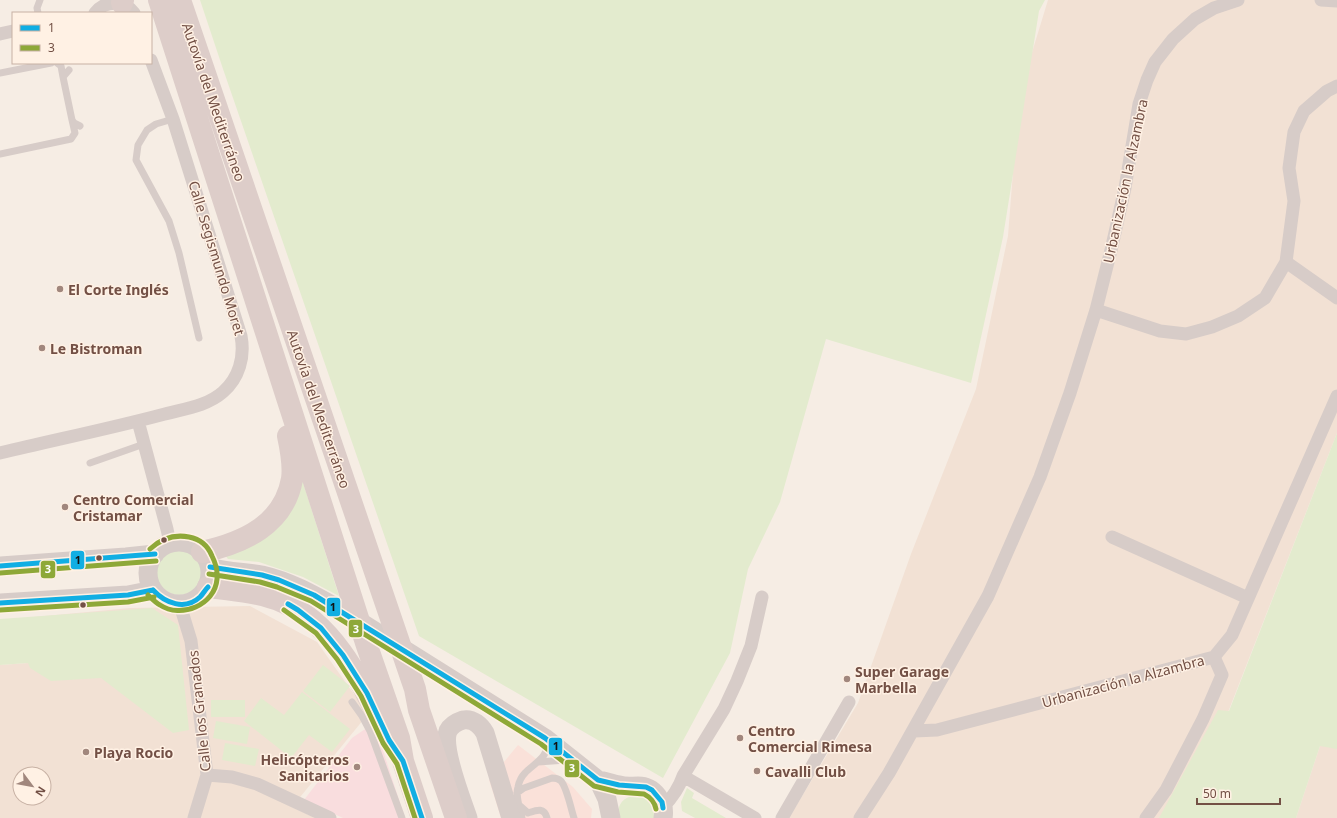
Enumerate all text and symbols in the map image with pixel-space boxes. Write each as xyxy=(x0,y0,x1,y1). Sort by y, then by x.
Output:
legend xyxy=(12,12,152,64)
text: 1 xyxy=(48,19,55,36)
street label: Autovía del Mediterráneo xyxy=(178,20,250,184)
text: 3 xyxy=(48,39,55,56)
street label: Urbanización la Alzambra xyxy=(1098,97,1152,265)
street label: Calle Segismundo Moret xyxy=(184,178,250,338)
place label: El Corte Inglés xyxy=(68,280,169,299)
marker: El Corte Inglés xyxy=(55,284,65,294)
street label: Autovía del Mediterráneo xyxy=(283,327,355,491)
place label: Le Bistroman xyxy=(50,339,142,358)
marker: Le Bistroman xyxy=(37,343,47,353)
place label: Centro Comercial Cristamar xyxy=(73,490,194,525)
marker: Centro Comercial Cristamar xyxy=(60,502,70,512)
unlabelled marker xyxy=(159,535,169,545)
line badge: 1 xyxy=(70,550,85,570)
text: 1 xyxy=(75,552,81,567)
unlabelled marker xyxy=(94,553,104,563)
line badge: 3 xyxy=(40,560,56,579)
text: 3 xyxy=(45,561,51,576)
line badge: 1 xyxy=(326,597,341,617)
text: 1 xyxy=(330,599,336,614)
unlabelled marker xyxy=(78,600,88,610)
line badge: 3 xyxy=(348,619,363,638)
text: 3 xyxy=(353,621,359,636)
street label: Calle los Granados xyxy=(183,649,215,773)
street label: Urbanización la Alzambra xyxy=(1040,650,1206,712)
place label: Super Garage Marbella xyxy=(855,662,949,697)
marker: Super Garage Marbella xyxy=(842,674,852,684)
place label: Centro Comercial Rimesa xyxy=(748,721,872,756)
marker: Centro Comercial Rimesa xyxy=(735,733,745,743)
line badge: 1 xyxy=(548,737,563,756)
text: 1 xyxy=(553,738,559,753)
place label: Playa Rocio xyxy=(94,743,174,762)
marker: Playa Rocio xyxy=(81,747,91,757)
place label: Helicópteros Sanitarios xyxy=(261,750,349,785)
line badge: 3 xyxy=(564,759,580,778)
text: 3 xyxy=(569,760,575,775)
marker: Helicópteros Sanitarios xyxy=(352,762,362,772)
place label: Cavalli Club xyxy=(765,762,846,781)
north arrow xyxy=(12,766,52,806)
marker: Cavalli Club xyxy=(752,766,762,776)
scale bar xyxy=(1197,780,1280,806)
text: N xyxy=(32,784,50,799)
text: 50 m xyxy=(1203,785,1231,802)

